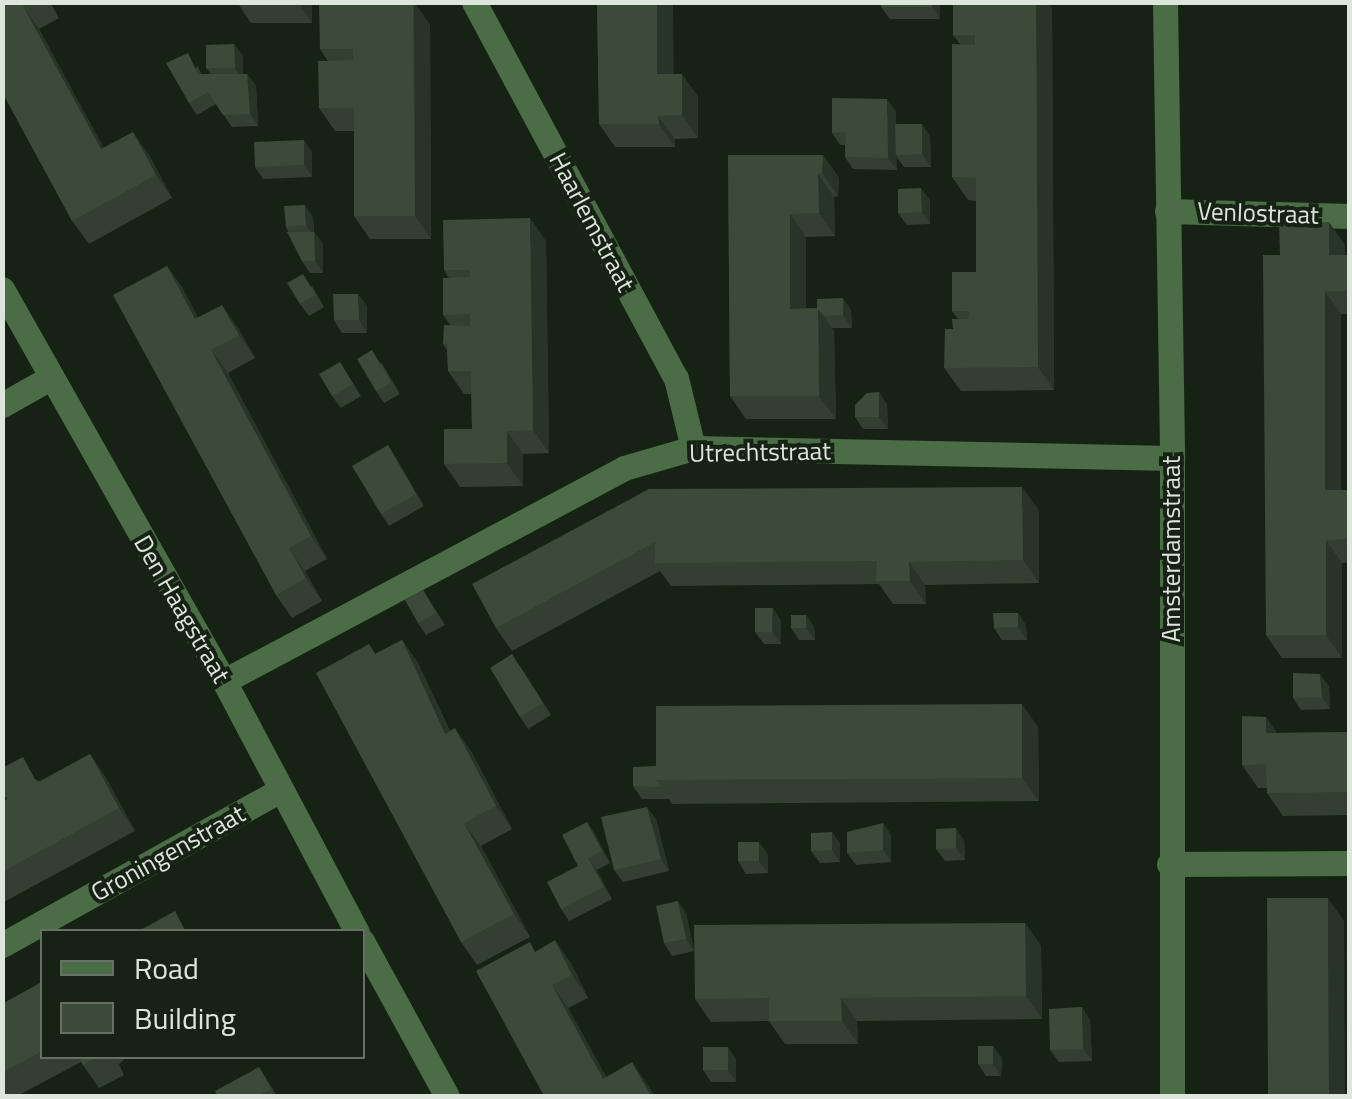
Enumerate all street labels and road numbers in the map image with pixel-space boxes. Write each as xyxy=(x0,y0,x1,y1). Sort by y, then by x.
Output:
street label: Haarlemstraat xyxy=(543,148,641,296)
street label: Venlostraat xyxy=(1197,196,1319,230)
street label: Utrechtstraat xyxy=(689,436,831,468)
street label: Amsterdamstraat xyxy=(1156,456,1186,642)
street label: Den Haagstraat xyxy=(128,530,236,688)
street label: Groningenstraat xyxy=(86,798,250,908)

